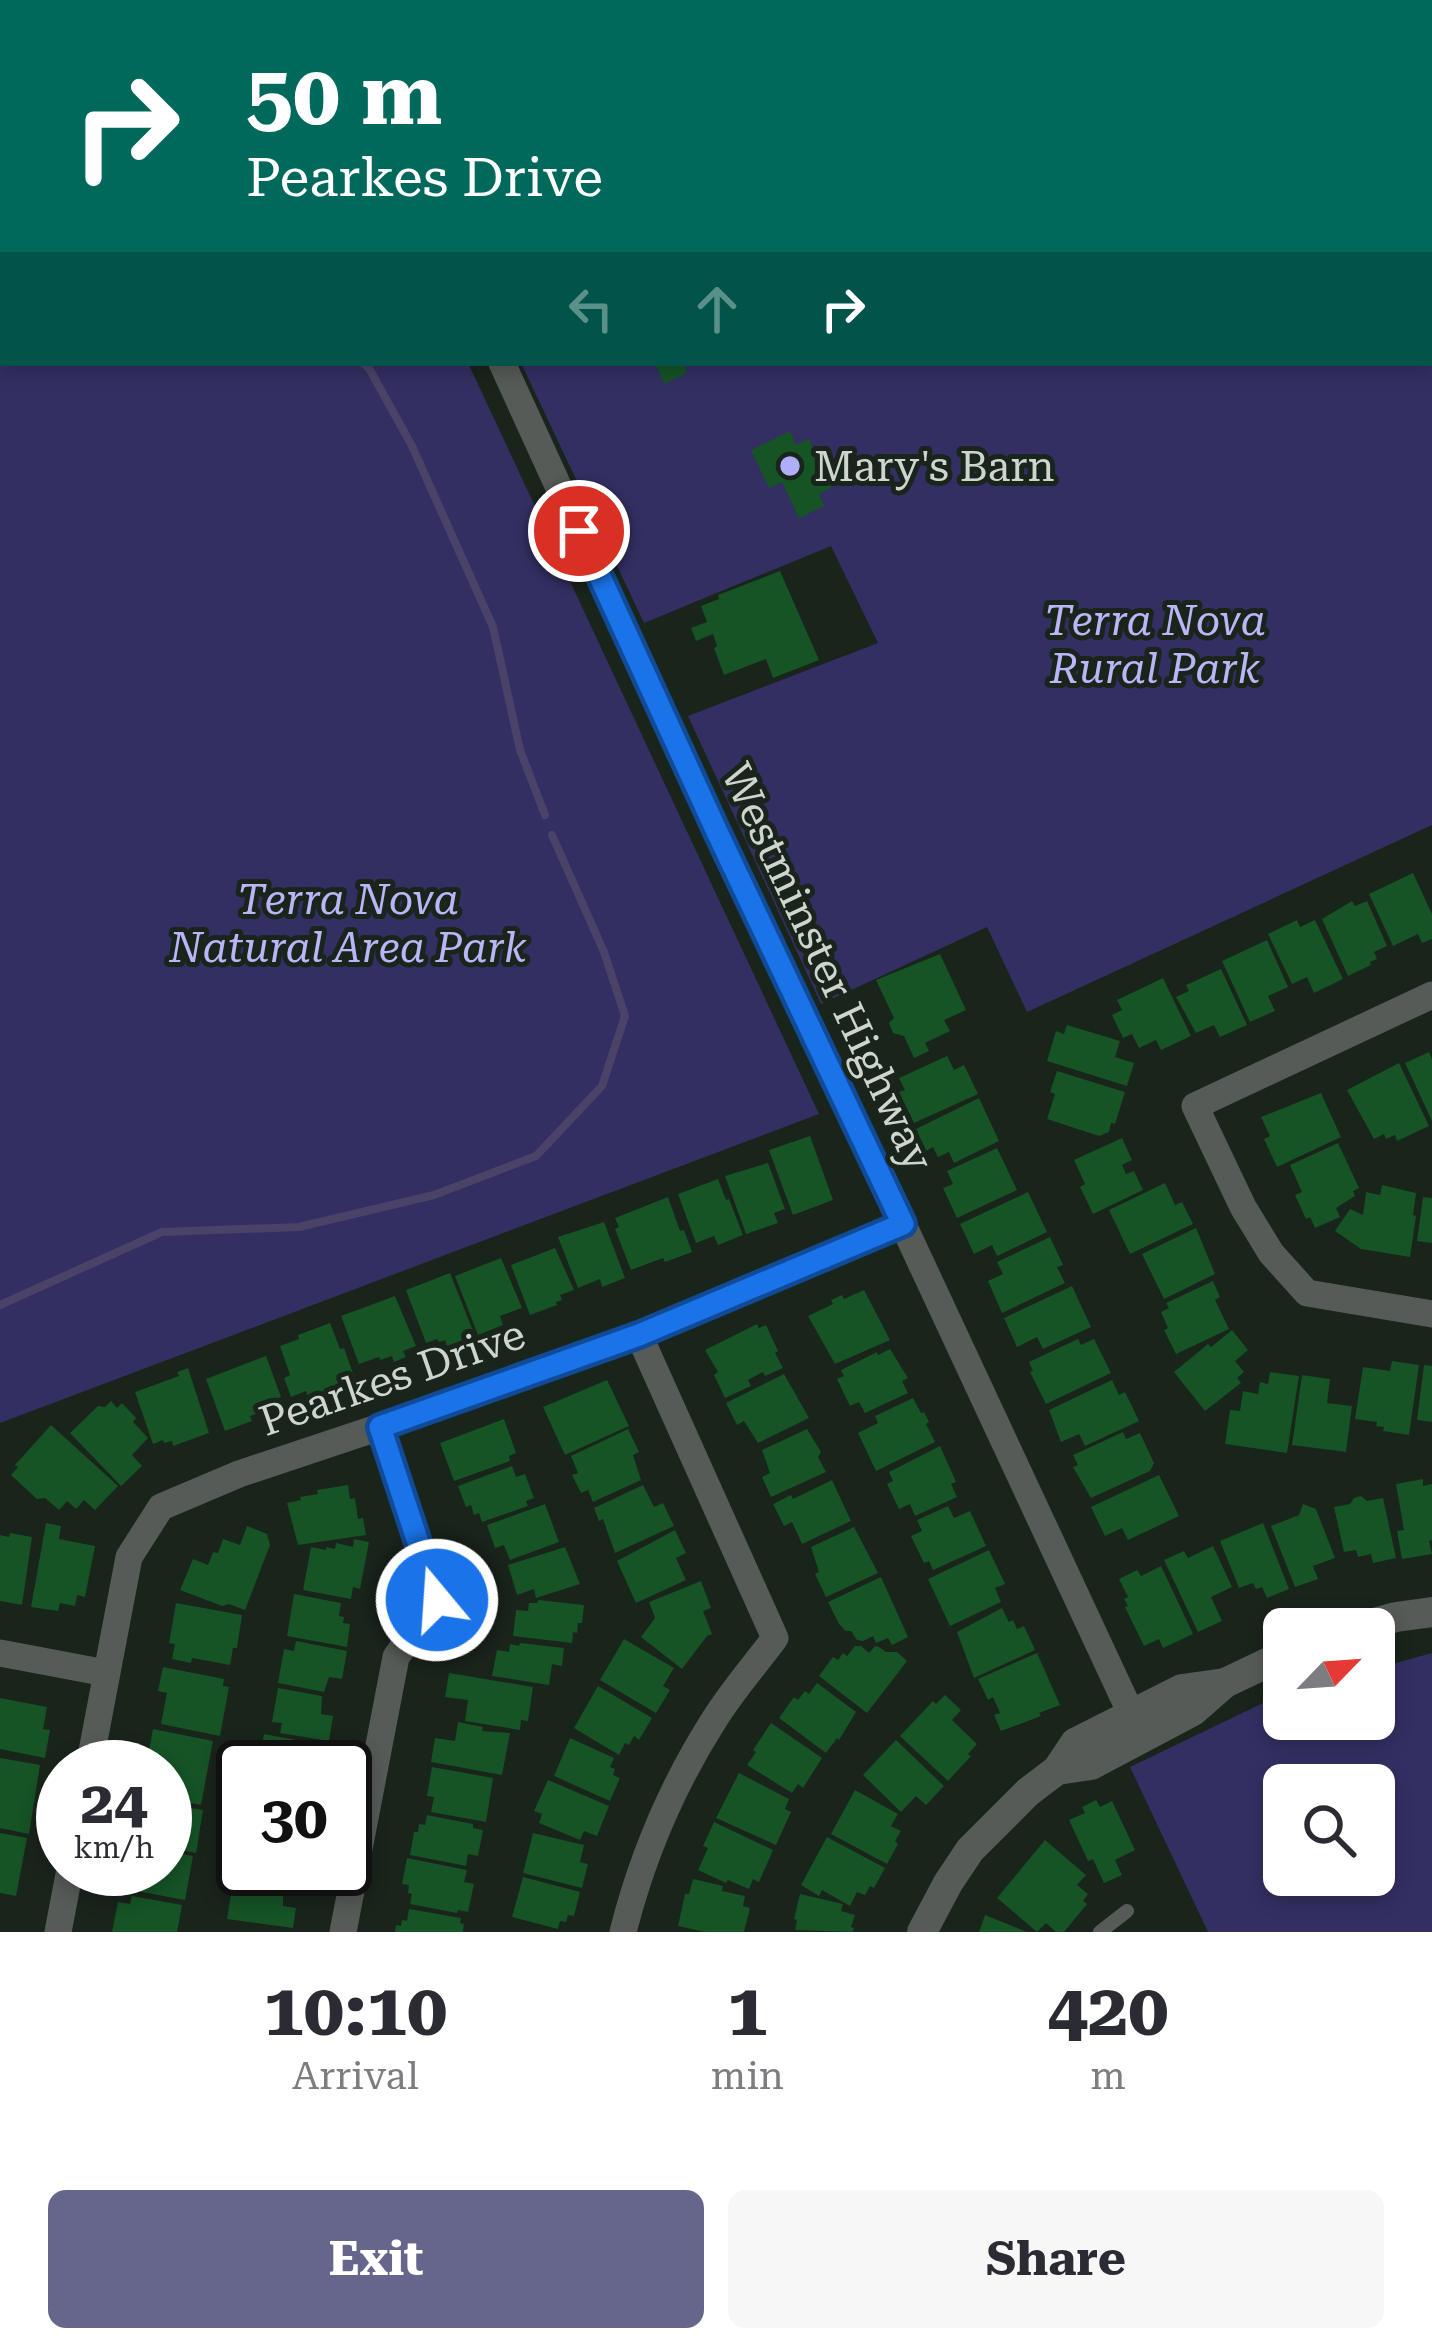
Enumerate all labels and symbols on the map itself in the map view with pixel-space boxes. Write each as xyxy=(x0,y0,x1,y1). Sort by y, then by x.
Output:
place label: Mary's Barn xyxy=(814,442,1055,491)
marker: Mary's Barn xyxy=(777,453,803,479)
pin xyxy=(528,480,630,582)
park label: Terra Nova Rural Park xyxy=(1044,596,1266,693)
street label: Westminster Highway xyxy=(712,756,944,1179)
park label: Terra Nova Natural Area Park xyxy=(168,875,527,972)
street label: Pearkes Drive xyxy=(253,1309,531,1446)
position arrow xyxy=(374,1537,500,1663)
north arrow xyxy=(1263,1608,1395,1740)
speed limit sign: 30 xyxy=(216,1740,372,1896)

